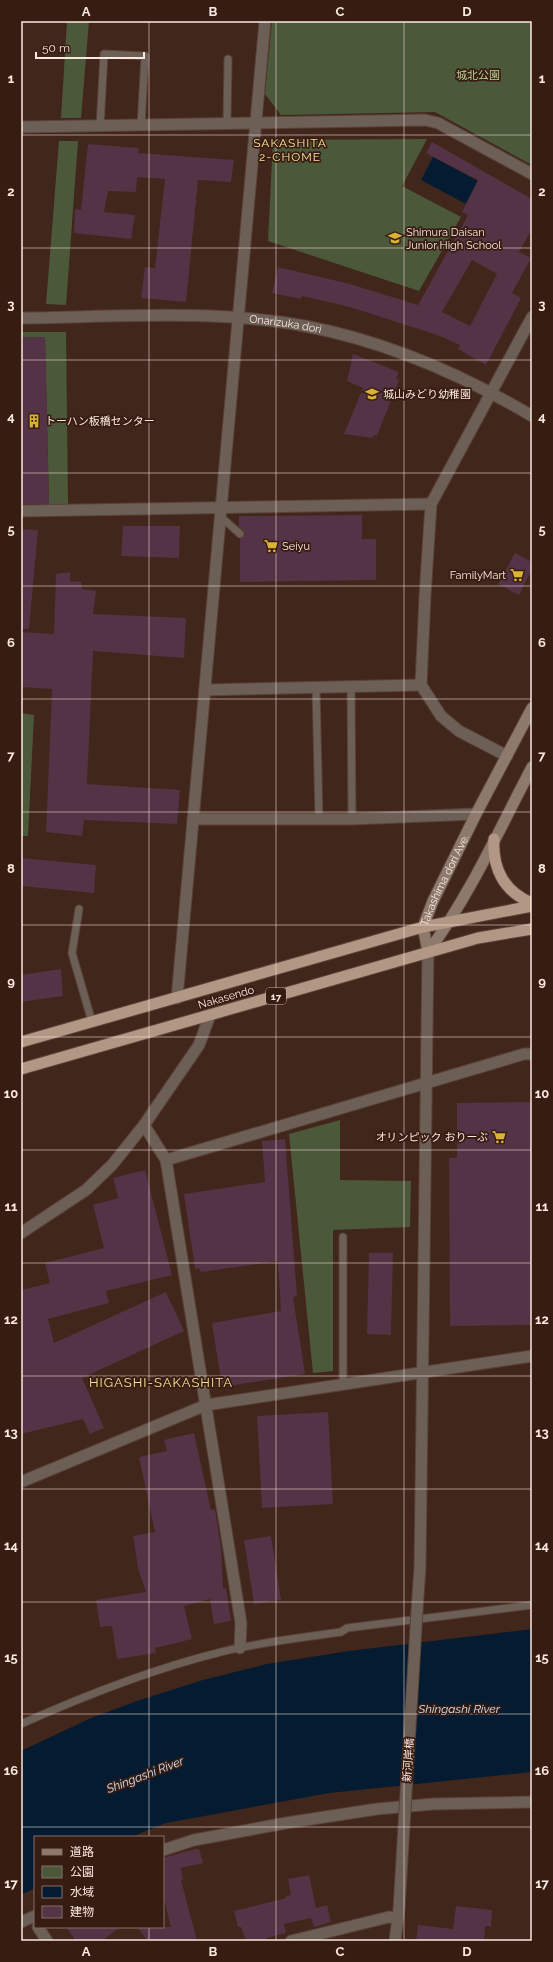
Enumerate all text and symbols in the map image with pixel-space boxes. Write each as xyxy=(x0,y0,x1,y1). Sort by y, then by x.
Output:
text: A xyxy=(82,4,91,19)
text: B xyxy=(209,4,218,19)
text: C xyxy=(336,4,345,19)
text: D xyxy=(462,4,472,19)
scale bar xyxy=(36,34,144,60)
text: 50 m xyxy=(42,41,70,55)
park label: 城北公園 xyxy=(456,69,500,82)
text: 1 xyxy=(8,71,15,86)
text: 1 xyxy=(539,71,546,86)
district label: SAKASHITA 2-CHOME xyxy=(253,136,327,164)
text: 2 xyxy=(7,184,15,199)
text: 2 xyxy=(538,184,546,199)
place label: Shimura Daisan Junior High School xyxy=(406,226,501,252)
school or university icon: Shimura Daisan Junior High School xyxy=(387,230,403,246)
text: 3 xyxy=(7,297,15,312)
text: 3 xyxy=(538,297,546,312)
street label: Onarizuka dori xyxy=(249,313,323,336)
school or university icon: 城山みどり幼稚園 xyxy=(364,386,380,402)
place label: 城山みどり幼稚園 xyxy=(383,388,471,401)
text: 4 xyxy=(7,409,15,424)
text: 4 xyxy=(538,409,546,424)
building icon: トーハン板橋センター xyxy=(26,413,42,429)
place label: トーハン板橋センター xyxy=(45,415,155,428)
text: 5 xyxy=(7,522,15,537)
text: 5 xyxy=(538,522,546,537)
supermarket icon: Seiyu xyxy=(263,538,279,554)
place label: Seiyu xyxy=(282,540,310,553)
supermarket icon: FamilyMart xyxy=(509,567,525,583)
place label: FamilyMart xyxy=(450,569,506,582)
text: 6 xyxy=(7,635,15,650)
text: 6 xyxy=(538,635,546,650)
text: 7 xyxy=(7,748,15,763)
text: 7 xyxy=(538,748,546,763)
street label: Takashima dori Ave. xyxy=(418,832,472,928)
text: 8 xyxy=(7,861,15,876)
text: 8 xyxy=(538,861,546,876)
text: 9 xyxy=(7,974,15,989)
text: 9 xyxy=(538,974,546,989)
street label: Nakasendo xyxy=(197,983,256,1012)
road number: 17 xyxy=(266,988,286,1004)
text: 10 xyxy=(4,1086,18,1101)
text: 10 xyxy=(535,1086,549,1101)
supermarket icon: オリンピック おりーぶ xyxy=(491,1129,507,1145)
place label: オリンピック おりーぶ xyxy=(376,1131,488,1144)
text: 11 xyxy=(5,1199,18,1214)
text: 11 xyxy=(536,1199,549,1214)
text: 12 xyxy=(4,1312,18,1327)
text: 12 xyxy=(535,1312,549,1327)
district label: HIGASHI-SAKASHITA xyxy=(89,1375,233,1390)
text: 13 xyxy=(4,1425,18,1440)
text: 13 xyxy=(535,1425,549,1440)
text: 14 xyxy=(4,1538,18,1553)
text: 14 xyxy=(535,1538,549,1553)
text: 15 xyxy=(4,1650,18,1665)
text: 15 xyxy=(535,1650,549,1665)
water label: Shingashi River xyxy=(417,1702,501,1716)
street label: 新河岸橋 xyxy=(400,1738,417,1782)
water label: Shingashi River xyxy=(104,1754,186,1796)
text: 16 xyxy=(4,1763,18,1778)
text: 16 xyxy=(535,1763,549,1778)
legend xyxy=(34,1836,164,1928)
text: 道路 xyxy=(70,1845,94,1859)
text: 公園 xyxy=(70,1865,94,1879)
text: 17 xyxy=(4,1876,19,1891)
text: 17 xyxy=(535,1876,550,1891)
text: 水域 xyxy=(70,1885,94,1899)
text: 建物 xyxy=(70,1905,94,1919)
text: A xyxy=(82,1944,91,1959)
text: B xyxy=(209,1944,218,1959)
text: C xyxy=(336,1944,345,1959)
text: D xyxy=(462,1944,472,1959)

